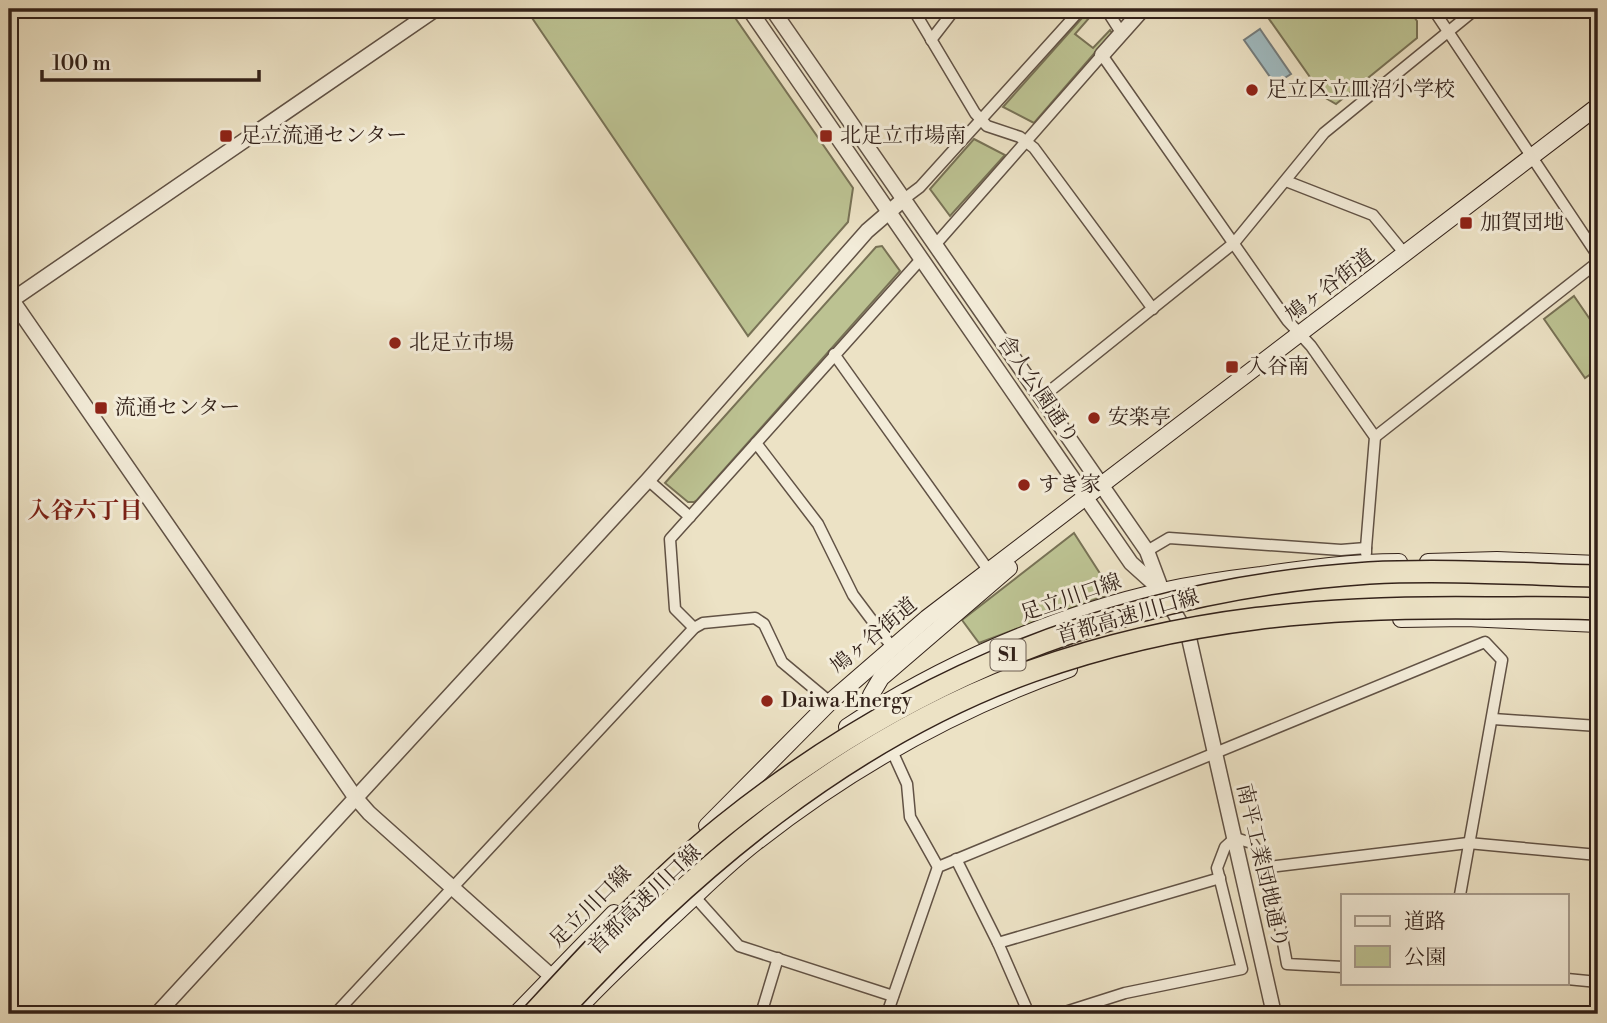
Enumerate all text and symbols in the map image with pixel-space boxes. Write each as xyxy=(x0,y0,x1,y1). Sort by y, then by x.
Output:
scale bar xyxy=(42,38,259,82)
text: 100 m xyxy=(52,51,111,77)
place label: 足立区立皿沼小学校 xyxy=(1266,77,1455,103)
marker: 足立区立皿沼小学校 xyxy=(1244,82,1260,98)
place label: 足立流通センター xyxy=(240,123,407,149)
place label: 北足立市場南 xyxy=(840,123,966,149)
marker: 足立流通センター xyxy=(218,128,234,144)
marker: 北足立市場南 xyxy=(818,128,834,144)
place label: 加賀団地 xyxy=(1480,210,1564,236)
marker: 加賀団地 xyxy=(1458,215,1474,231)
street label: 鳩ヶ谷街道 xyxy=(1280,244,1380,328)
place label: 北足立市場 xyxy=(409,330,514,356)
street label: 舎人公園通り xyxy=(992,331,1084,449)
marker: 北足立市場 xyxy=(387,335,403,351)
place label: 入谷南 xyxy=(1246,354,1309,380)
marker: 入谷南 xyxy=(1224,359,1240,375)
place label: 流通センター xyxy=(115,395,240,421)
marker: 流通センター xyxy=(93,400,109,416)
place label: 安楽亭 xyxy=(1108,405,1171,431)
marker: 安楽亭 xyxy=(1086,410,1102,426)
place label: すき家 xyxy=(1038,472,1101,498)
marker: すき家 xyxy=(1016,477,1032,493)
district label: 入谷六丁目 xyxy=(28,497,143,525)
street label: 足立川口線 xyxy=(1017,569,1125,627)
street label: 首都高速川口線 xyxy=(1054,584,1202,650)
street label: 鳩ヶ谷街道 xyxy=(825,592,923,680)
road number: S1 xyxy=(990,640,1026,670)
place label: Daiwa Energy xyxy=(781,688,913,714)
marker: Daiwa Energy xyxy=(759,693,775,709)
street label: 南平工業団地通り xyxy=(1230,781,1294,951)
street label: 首都高速川口線 xyxy=(583,840,707,960)
street label: 足立川口線 xyxy=(545,861,637,953)
legend xyxy=(1341,894,1568,984)
text: 道路 xyxy=(1404,909,1446,935)
text: 公園 xyxy=(1404,945,1446,971)

